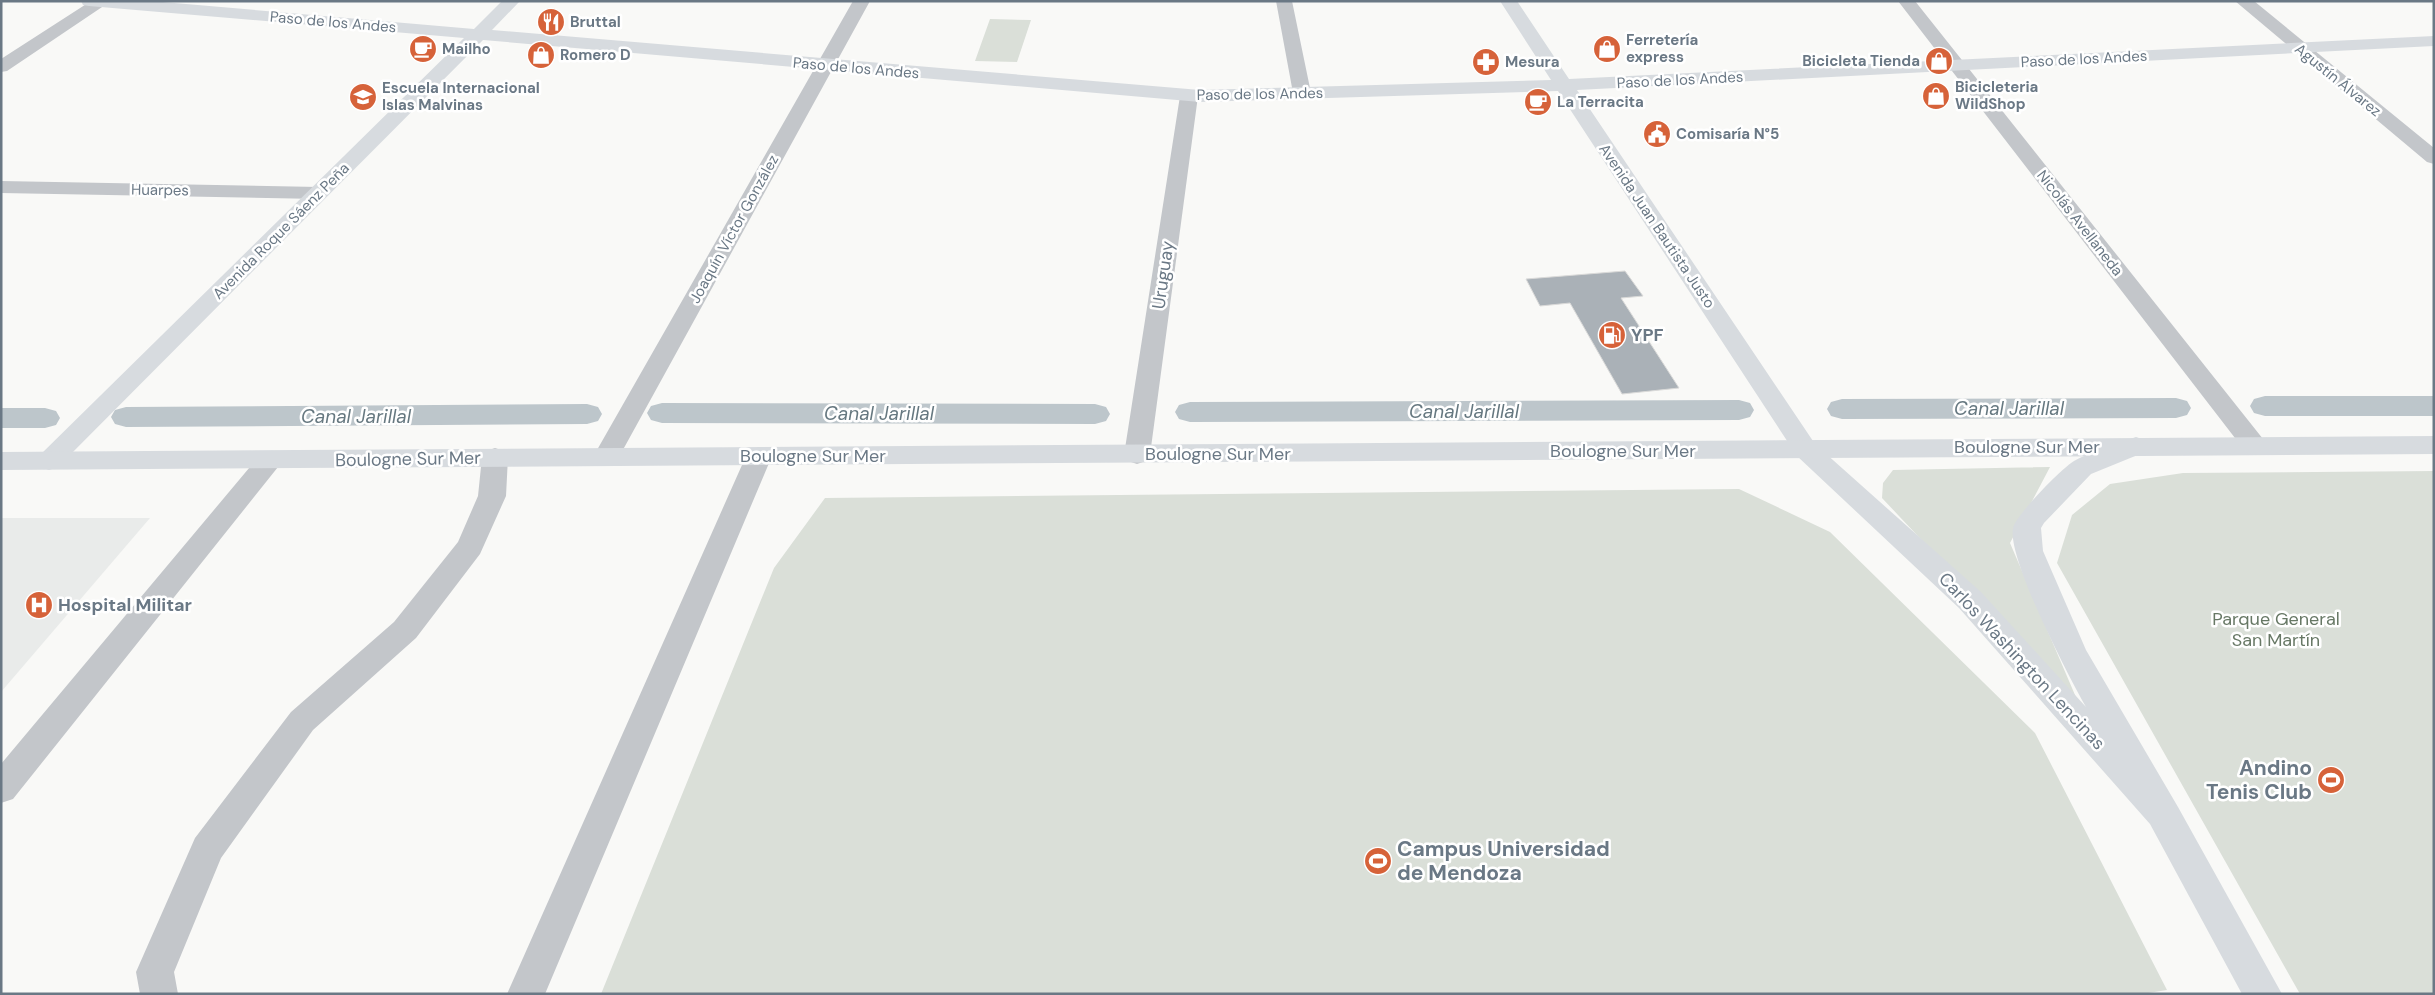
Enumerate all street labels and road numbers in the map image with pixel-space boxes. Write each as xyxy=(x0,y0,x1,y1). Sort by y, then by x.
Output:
street label: Paso de los Andes xyxy=(269,7,397,37)
street label: Agustín Álvarez xyxy=(2291,39,2385,121)
street label: Paso de los Andes xyxy=(2020,46,2148,72)
street label: Paso de los Andes xyxy=(792,53,920,83)
street label: Paso de los Andes xyxy=(1616,67,1744,93)
street label: Paso de los Andes xyxy=(1197,83,1323,105)
street label: Avenida Juan Bautista Justo xyxy=(1594,140,1720,312)
street label: Joaquín Víctor González xyxy=(685,151,783,307)
street label: Avenida Roque Sáenz Peña xyxy=(208,158,354,304)
street label: Nicolás Avellaneda xyxy=(2032,166,2128,280)
street label: Huarpes xyxy=(131,179,189,201)
street label: Uruguay xyxy=(1146,239,1180,311)
street label: Boulogne Sur Mer xyxy=(1954,435,2100,459)
street label: Boulogne Sur Mer xyxy=(1550,439,1696,463)
street label: Boulogne Sur Mer xyxy=(1145,442,1291,466)
street label: Boulogne Sur Mer xyxy=(740,444,886,468)
street label: Boulogne Sur Mer xyxy=(335,446,481,472)
street label: Carlos Washington Lencinas xyxy=(1933,567,2111,755)

